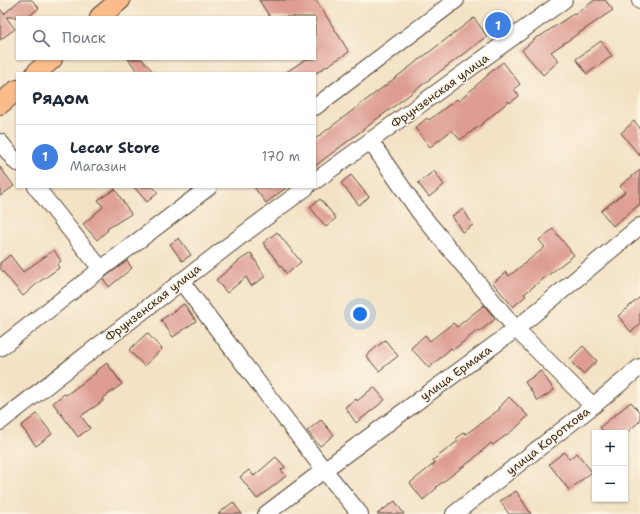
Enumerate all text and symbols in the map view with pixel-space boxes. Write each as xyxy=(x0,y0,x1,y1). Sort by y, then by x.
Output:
pin: 1 xyxy=(485,10,511,40)
search box xyxy=(16,16,316,60)
icon: search xyxy=(30,27,52,49)
text: Поиск xyxy=(62,28,106,48)
street label: Фрунзенская улица xyxy=(388,50,493,132)
text: Рядом xyxy=(32,87,89,109)
text: Lecar Store xyxy=(70,138,160,158)
text: 1 xyxy=(42,148,48,165)
text: 170 m xyxy=(262,148,300,165)
text: Магазин xyxy=(70,158,126,175)
street label: Фрунзенская улица xyxy=(102,260,205,345)
your location xyxy=(350,304,370,324)
street label: улица Ермака xyxy=(417,341,495,404)
street label: улица Короткова xyxy=(503,403,593,479)
map controls xyxy=(592,430,628,502)
button: + xyxy=(592,430,628,466)
button: − xyxy=(592,466,628,502)

